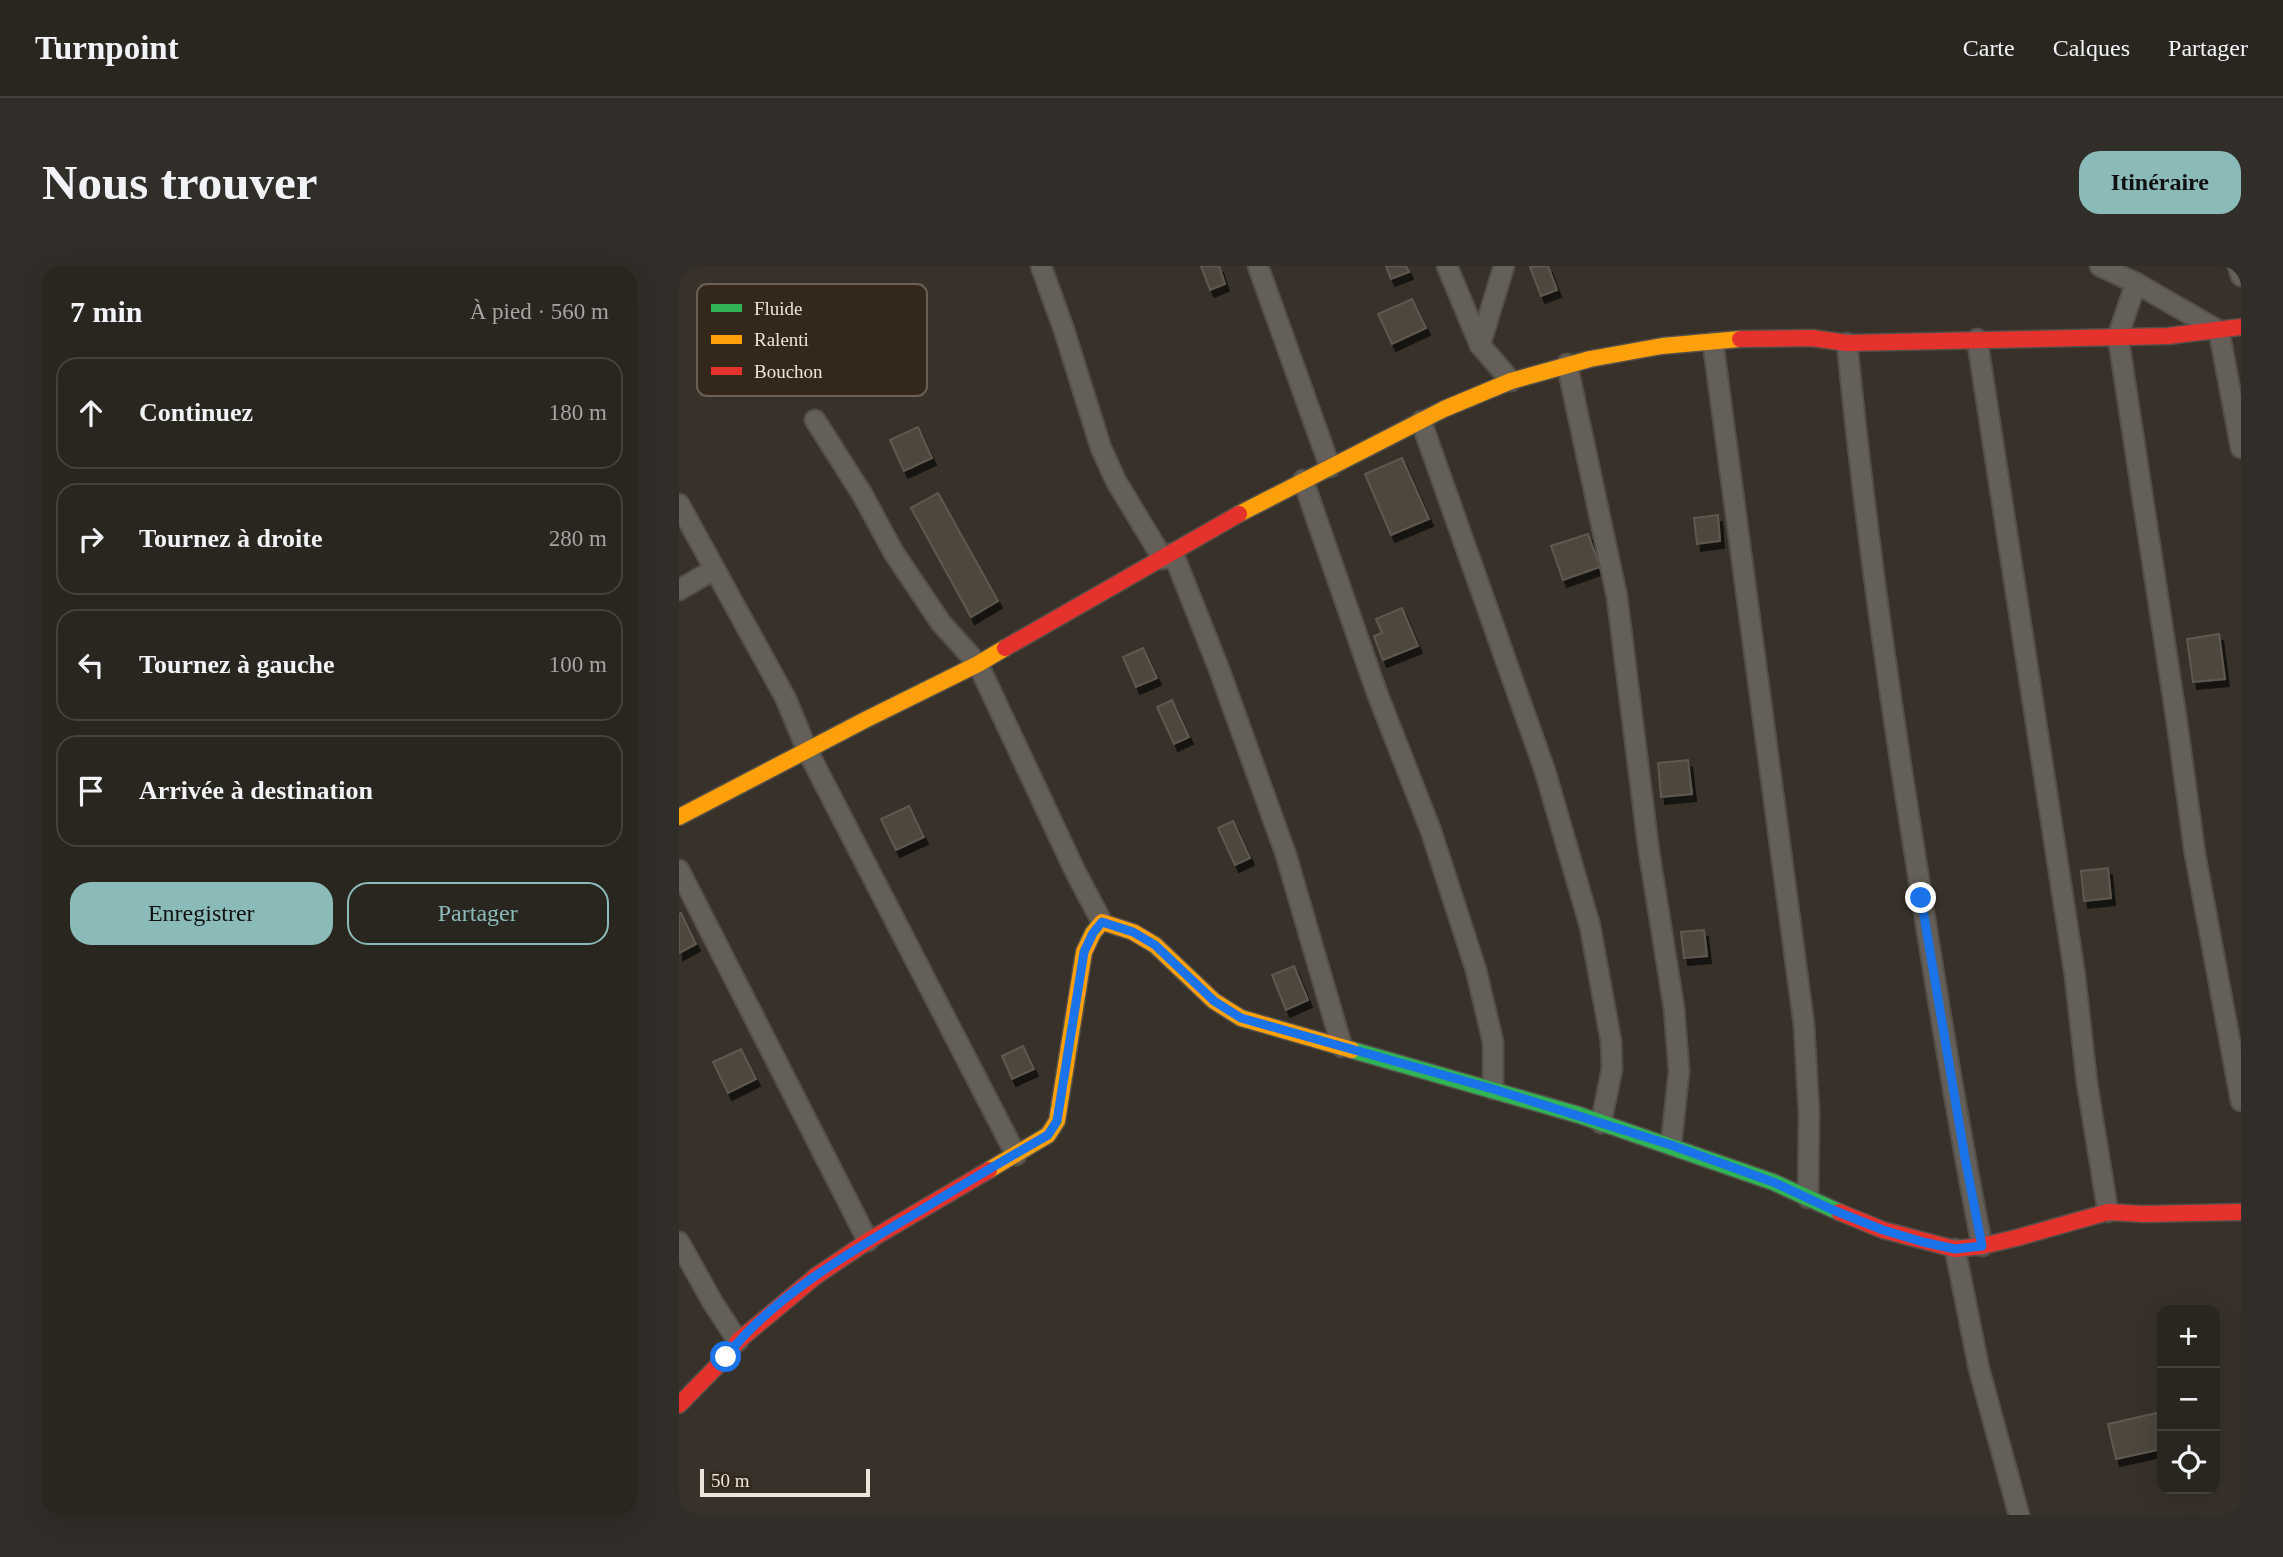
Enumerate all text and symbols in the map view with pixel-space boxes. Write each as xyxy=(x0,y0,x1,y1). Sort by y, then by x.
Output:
text: Turnpoint xyxy=(35,30,179,66)
text: Carte xyxy=(1963,35,2015,61)
text: Calques xyxy=(2053,35,2130,61)
text: Partager xyxy=(2168,35,2248,61)
button: Itinéraire xyxy=(2079,151,2241,214)
text: Nous trouver xyxy=(42,155,317,210)
legend xyxy=(697,284,927,396)
text: 7 min xyxy=(70,295,143,328)
text: Fluide xyxy=(754,298,803,319)
text: À pied · 560 m xyxy=(470,299,609,324)
text: Ralenti xyxy=(754,329,809,350)
text: Bouchon xyxy=(754,361,823,382)
icon: ahead xyxy=(72,394,110,432)
text: Continuez xyxy=(139,398,253,427)
text: 180 m xyxy=(549,400,607,425)
icon: right xyxy=(72,520,110,558)
text: Tournez à droite xyxy=(139,524,322,553)
text: 280 m xyxy=(549,526,607,551)
icon: left xyxy=(72,646,110,684)
text: Tournez à gauche xyxy=(139,650,335,679)
text: 100 m xyxy=(549,652,607,677)
icon: arrive xyxy=(72,772,110,810)
text: Arrivée à destination xyxy=(139,776,373,805)
button: Enregistrer xyxy=(70,882,333,945)
button: Partager xyxy=(347,882,609,945)
route end xyxy=(1905,882,1936,913)
map controls xyxy=(2157,1305,2220,1494)
button: + xyxy=(2157,1305,2220,1368)
route start xyxy=(710,1341,741,1372)
button: − xyxy=(2157,1368,2220,1431)
button: locate xyxy=(2157,1431,2220,1494)
scale bar xyxy=(700,1466,870,1498)
text: 50 m xyxy=(711,1470,750,1491)

